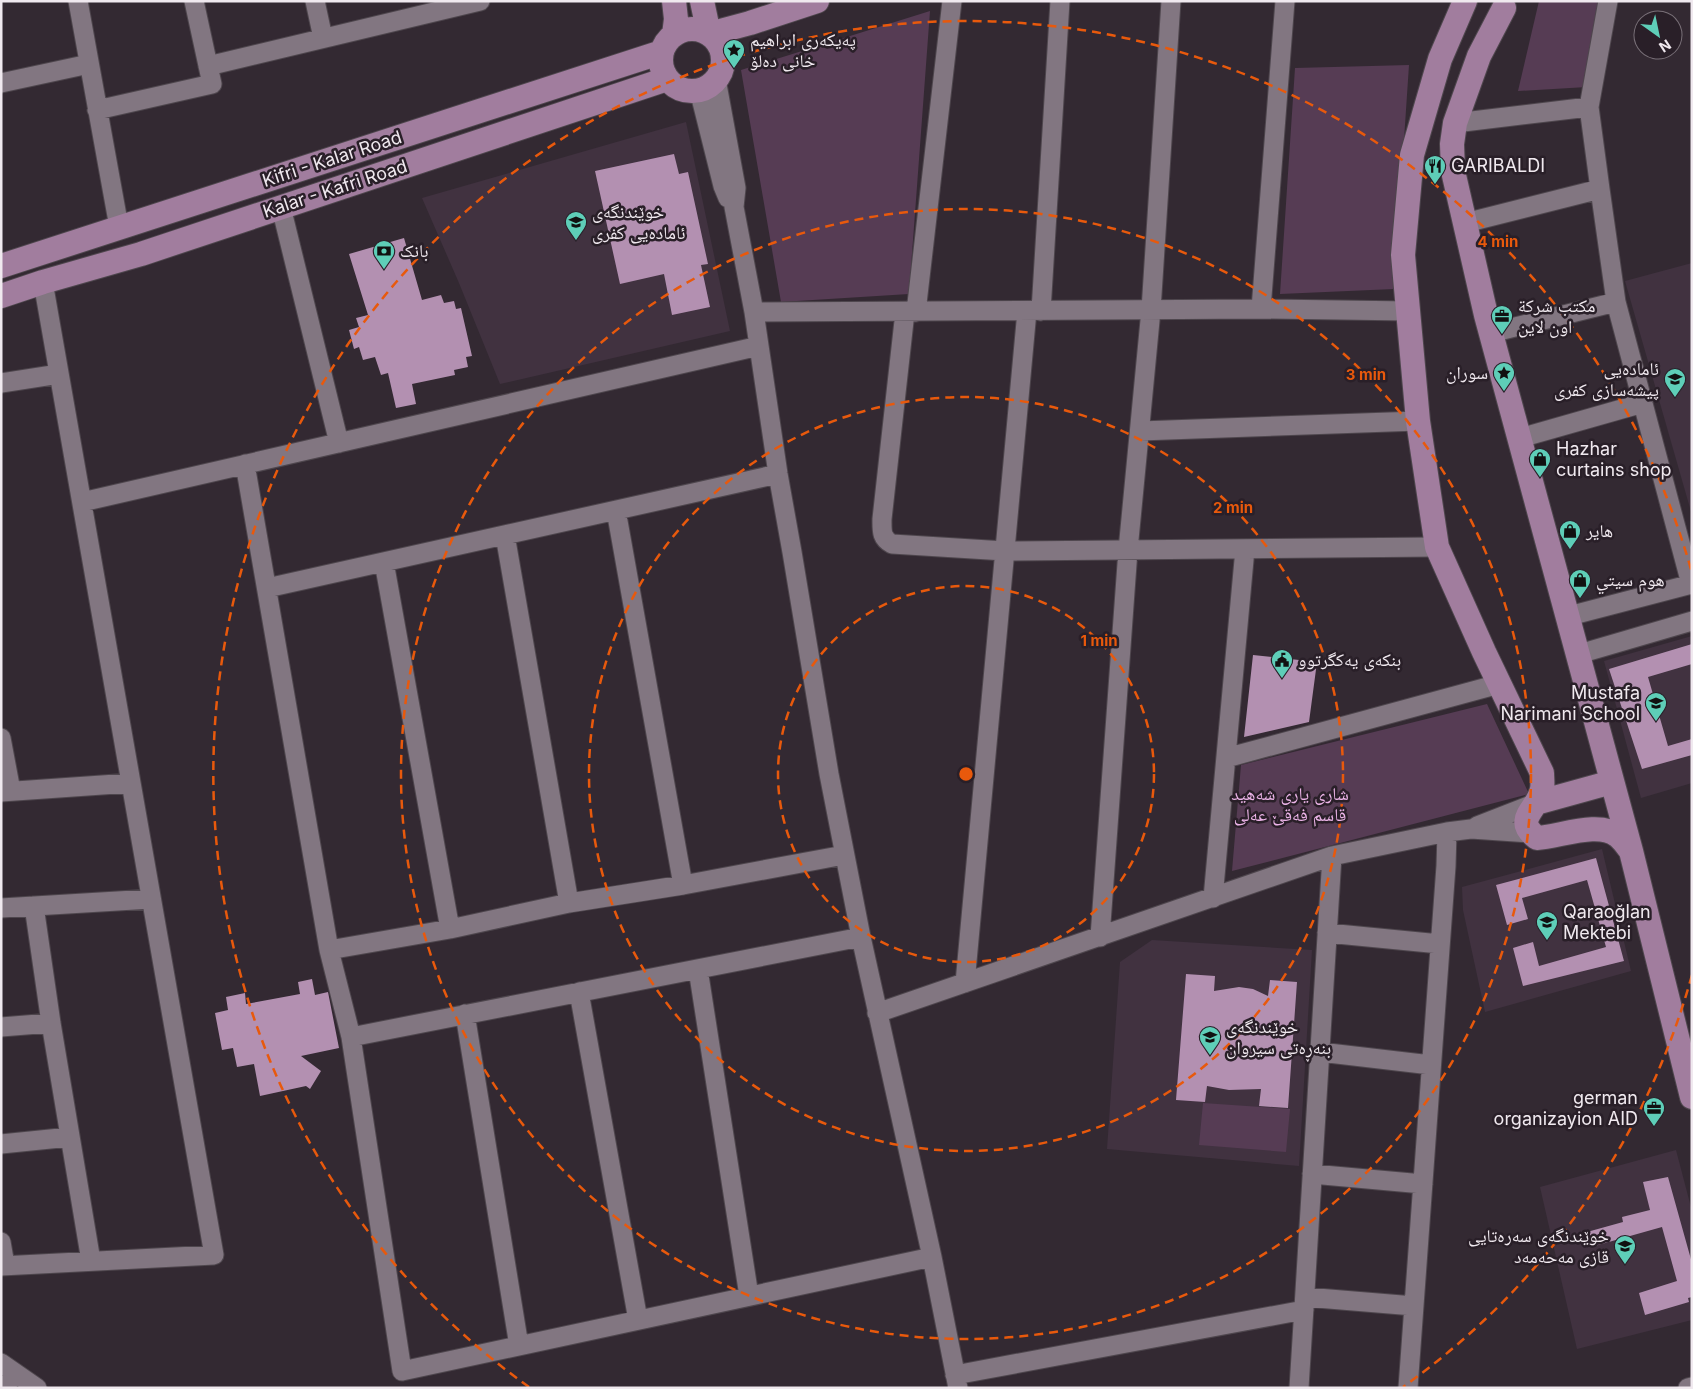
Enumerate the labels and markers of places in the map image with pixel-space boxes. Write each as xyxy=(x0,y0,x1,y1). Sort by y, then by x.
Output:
place label: پەیکەری ابراهیم خانی دەلۆ xyxy=(750,29,856,72)
place icon: پەیکەری ابراهیم خانی دەلۆ xyxy=(722,38,746,69)
restaurant icon: GARIBALDI xyxy=(1423,154,1447,185)
place label: GARIBALDI xyxy=(1451,155,1545,176)
place label: خوێندنگەی ئامادەیی کفری xyxy=(592,201,686,244)
school or university icon: خوێندنگەی ئامادەیی کفری xyxy=(564,210,588,241)
bank icon: بانک xyxy=(372,239,396,270)
place label: بانک xyxy=(400,240,428,262)
place label: مكتب شركة اون لاين xyxy=(1518,295,1595,338)
office icon: مكتب شركة اون لاين xyxy=(1490,304,1514,335)
place label: ئامادەیی پیشەسازی کفری xyxy=(1554,358,1659,401)
place icon: سوران xyxy=(1492,361,1516,392)
place label: سوران xyxy=(1446,362,1488,384)
school or university icon: ئامادەیی پیشەسازی کفری xyxy=(1663,367,1687,398)
place label: Hazhar curtains shop xyxy=(1556,438,1672,480)
shop icon: Hazhar curtains shop xyxy=(1528,447,1552,478)
shop icon: هاير xyxy=(1558,519,1582,550)
place label: هاير xyxy=(1585,520,1613,541)
shop icon: هوم سيتي xyxy=(1568,568,1592,599)
place label: هوم سيتي xyxy=(1596,569,1665,595)
public building icon: بنکەی یەکگرتوو xyxy=(1270,648,1294,679)
place label: بنکەی یەکگرتوو xyxy=(1298,649,1401,671)
place label: Mustafa Narimani School xyxy=(1501,682,1640,724)
school or university icon: Mustafa Narimani School xyxy=(1644,691,1668,722)
centre of rings xyxy=(957,765,975,783)
place label: Qaraoğlan Mektebi xyxy=(1563,901,1651,943)
school or university icon: Qaraoğlan Mektebi xyxy=(1535,910,1559,941)
place label: خوێندنگەی بنەڕەتی سیروان xyxy=(1226,1016,1331,1062)
school or university icon: خوێندنگەی بنەڕەتی سیروان xyxy=(1198,1025,1222,1056)
place label: german organizayion AID xyxy=(1494,1087,1638,1129)
office icon: german organizayion AID xyxy=(1642,1096,1666,1127)
place label: خوێندنگەی سەرەتایی قازی مەحەمەد xyxy=(1468,1225,1609,1268)
school or university icon: خوێندنگەی سەرەتایی قازی مەحەمەد xyxy=(1613,1234,1637,1265)

